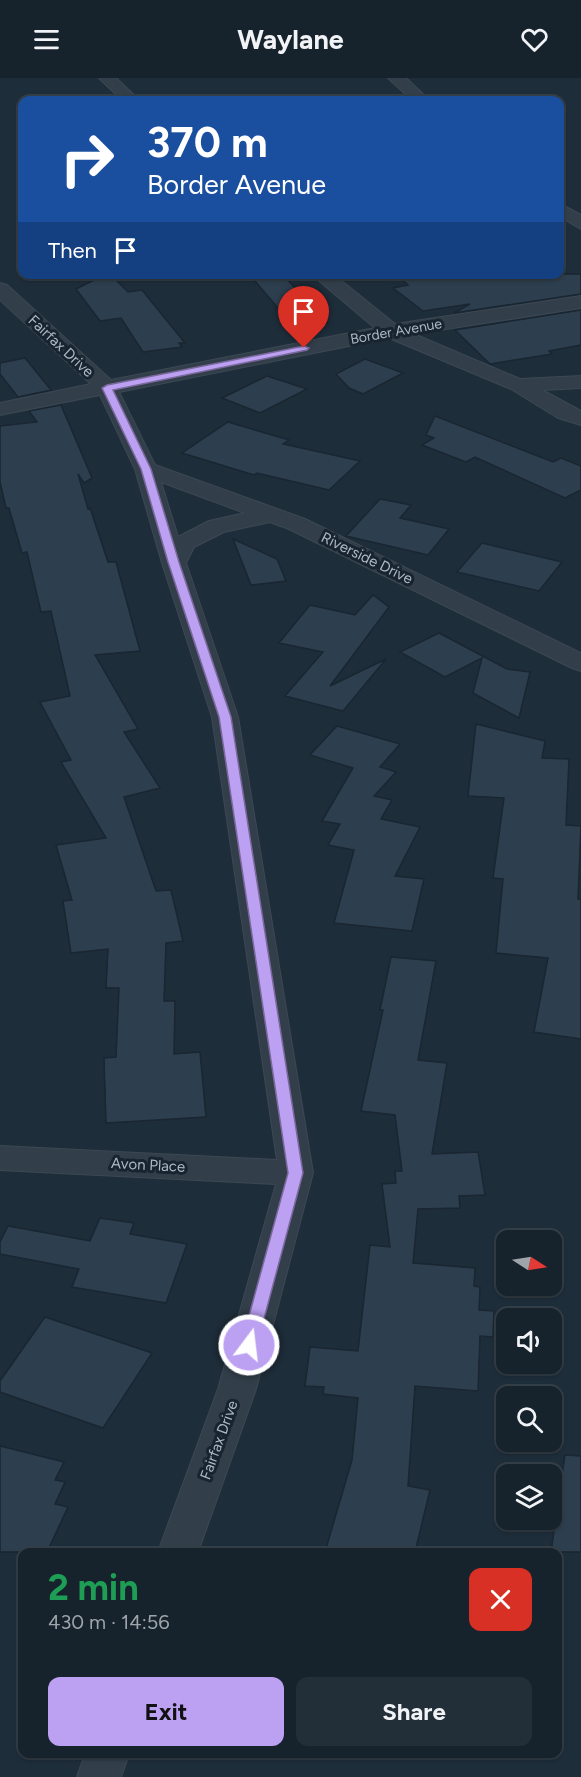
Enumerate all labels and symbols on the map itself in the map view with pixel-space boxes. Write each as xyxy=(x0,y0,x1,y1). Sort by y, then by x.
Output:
pin xyxy=(278,286,329,348)
street label: Fairfax Drive xyxy=(25,311,97,381)
street label: Border Avenue xyxy=(349,315,444,348)
street label: Riverside Drive xyxy=(318,528,416,588)
street label: Avon Place xyxy=(110,1154,186,1176)
north arrow xyxy=(496,1230,562,1296)
position arrow xyxy=(217,1313,281,1377)
street label: Fairfax Drive xyxy=(196,1398,242,1482)

